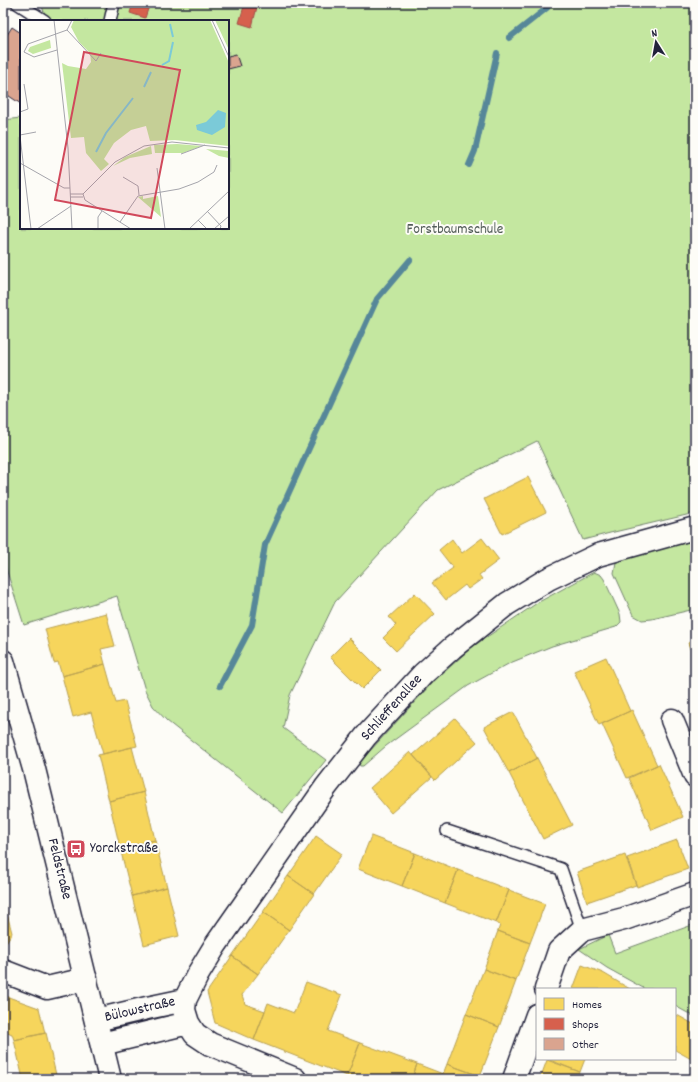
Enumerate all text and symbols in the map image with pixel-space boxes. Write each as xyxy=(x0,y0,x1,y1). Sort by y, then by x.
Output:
inset map xyxy=(20,20,229,229)
north arrow xyxy=(636,22,676,62)
text: N xyxy=(650,26,659,43)
park label: Forstbaumschule xyxy=(407,219,504,241)
street label: Schlieffenallee xyxy=(356,669,428,746)
street label: Feldstraße xyxy=(41,836,77,902)
bus stop icon: Yorckstraße xyxy=(65,838,87,860)
place label: Yorckstraße xyxy=(90,838,158,860)
legend xyxy=(536,988,676,1060)
street label: Bülowstraße xyxy=(103,991,178,1029)
text: Homes xyxy=(572,997,602,1014)
text: Shops xyxy=(572,1017,599,1034)
text: Other xyxy=(572,1037,599,1054)

